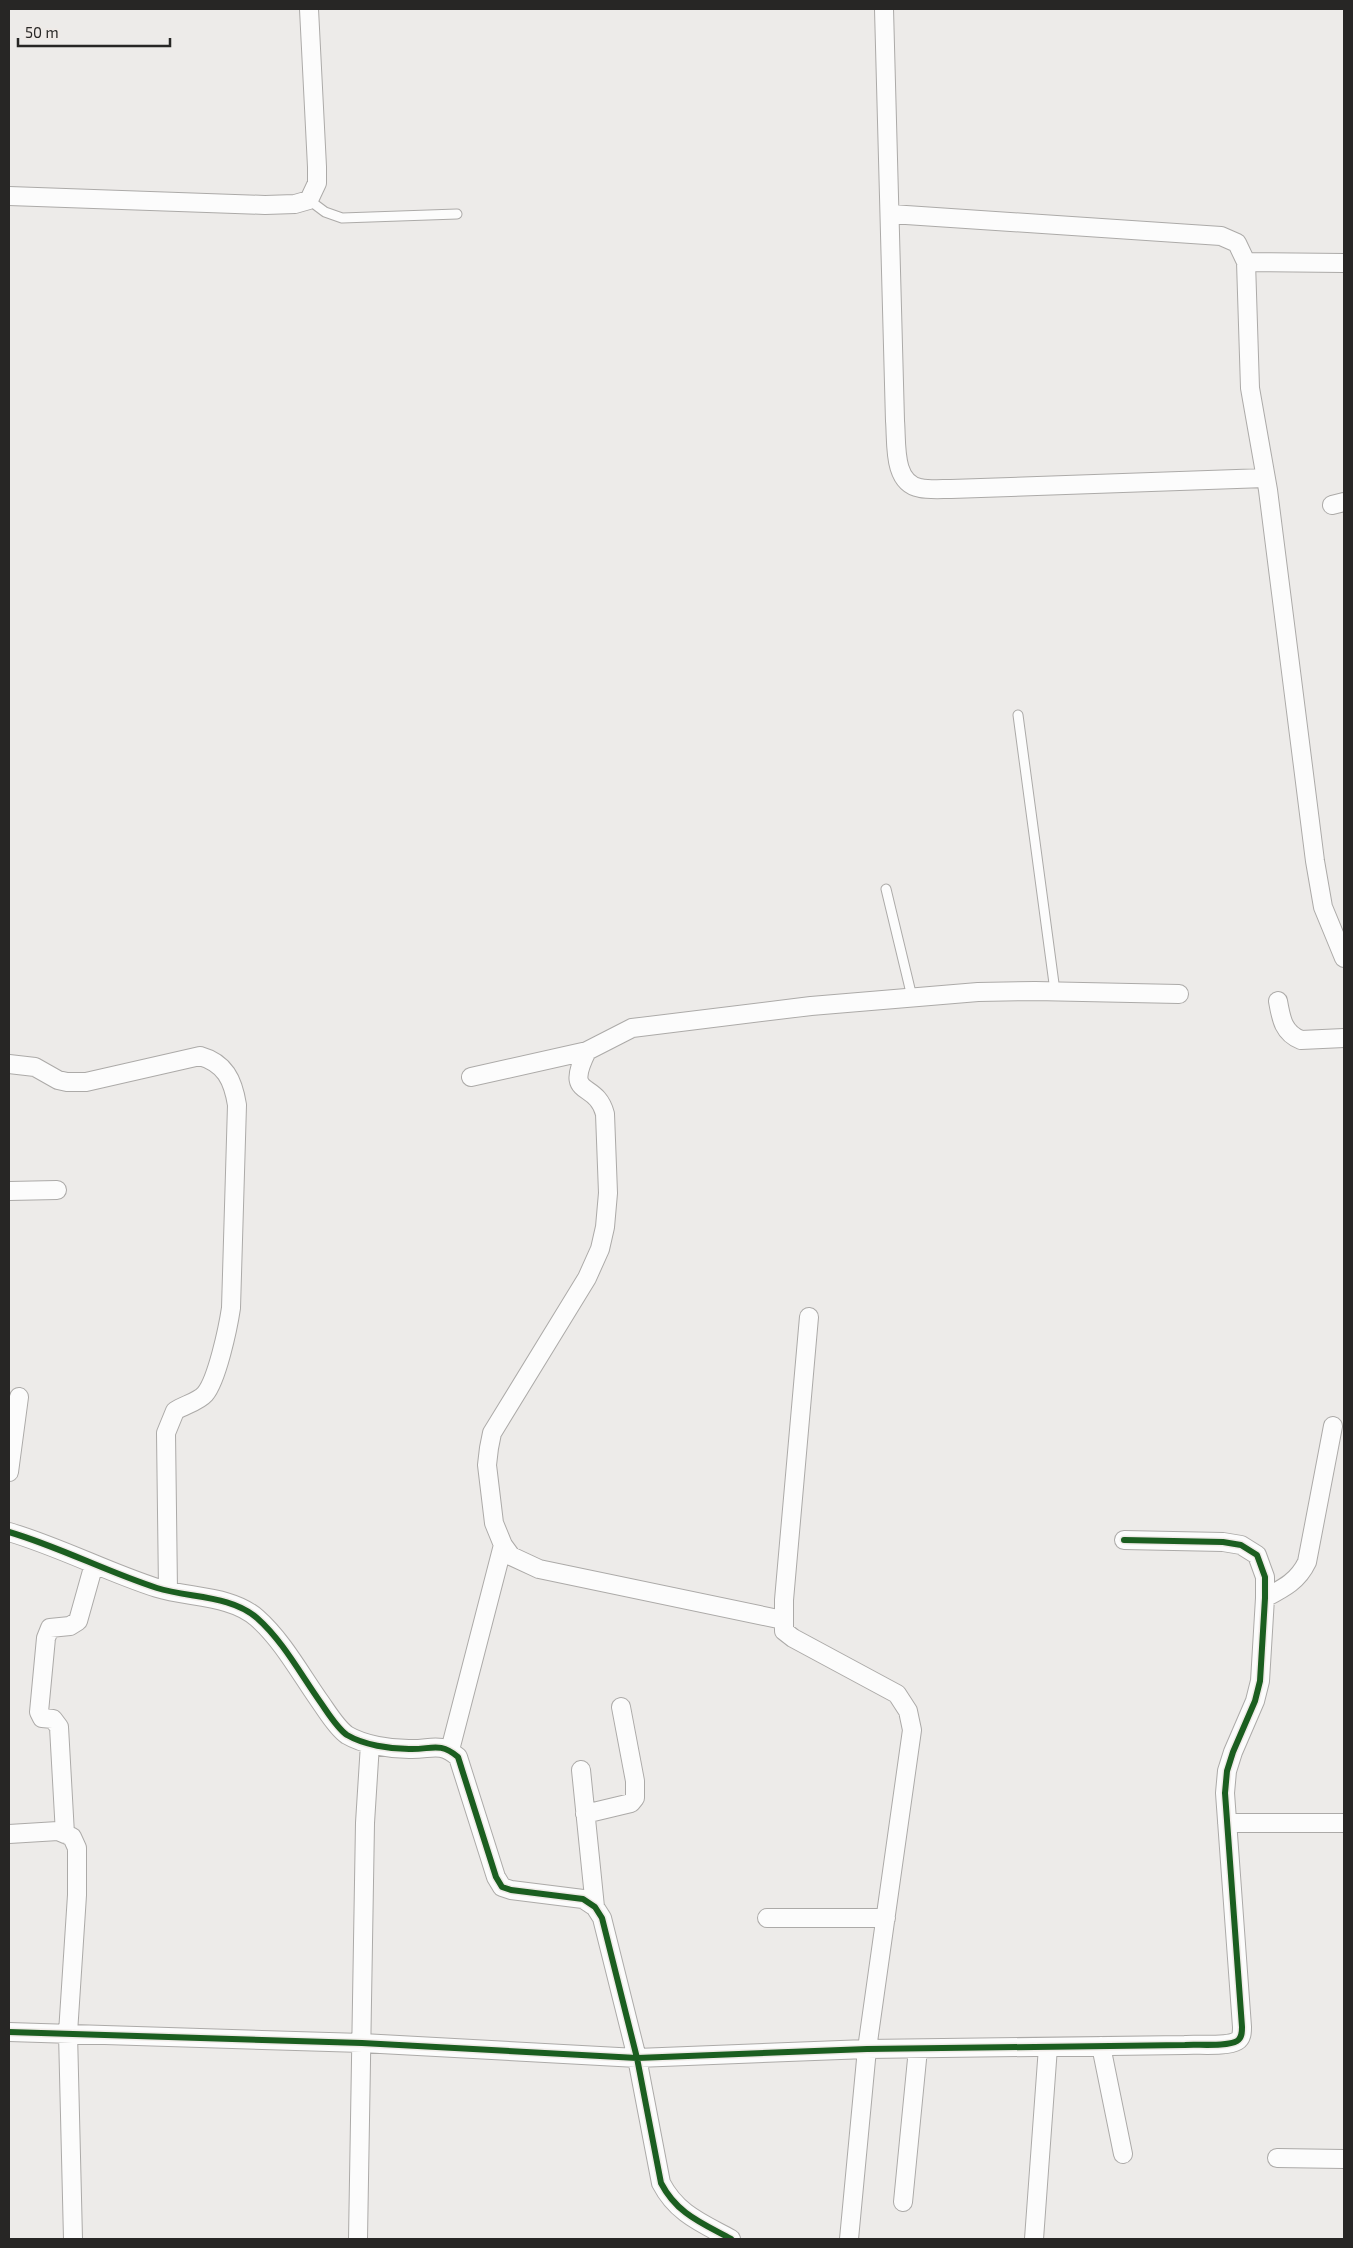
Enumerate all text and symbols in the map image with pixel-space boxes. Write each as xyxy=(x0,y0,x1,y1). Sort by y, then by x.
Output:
scale bar xyxy=(18,15,170,47)
text: 50 m xyxy=(25,23,59,41)

